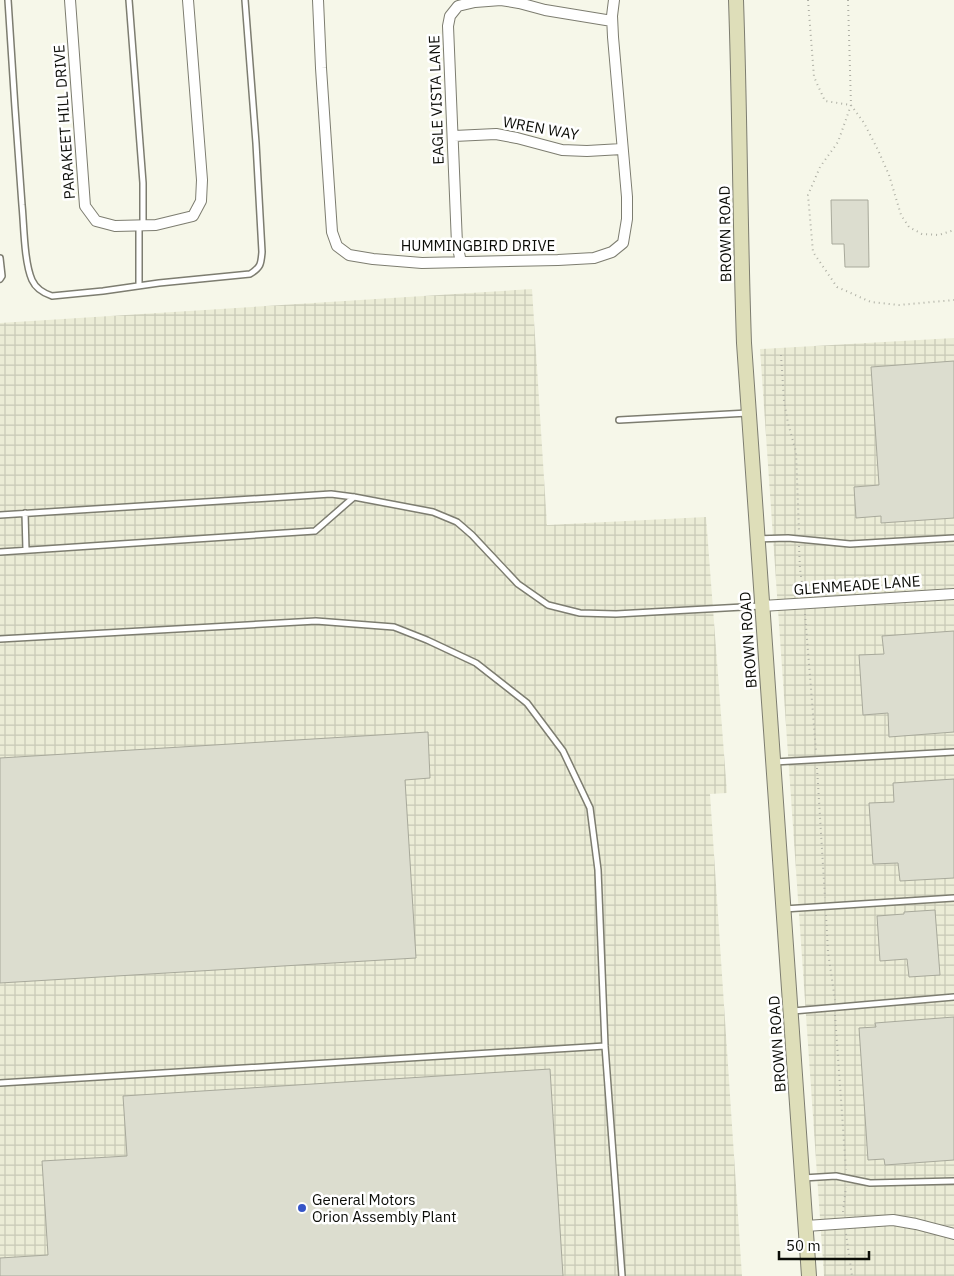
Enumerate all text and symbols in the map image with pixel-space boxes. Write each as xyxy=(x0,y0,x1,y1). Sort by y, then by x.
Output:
street label: EAGLE VISTA LANE xyxy=(424,35,448,165)
street label: PARAKEET HILL DRIVE xyxy=(49,44,79,200)
street label: WREN WAY xyxy=(502,112,581,144)
street label: BROWN ROAD xyxy=(715,185,735,283)
street label: HUMMINGBIRD DRIVE xyxy=(401,236,555,255)
street label: GLENMEADE LANE xyxy=(793,571,921,599)
street label: BROWN ROAD xyxy=(735,591,761,689)
street label: BROWN ROAD xyxy=(764,995,790,1093)
place label: General Motors Orion Assembly Plant xyxy=(312,1190,456,1226)
marker: General Motors Orion Assembly Plant xyxy=(296,1202,308,1214)
scale bar xyxy=(779,1228,869,1260)
text: 50 m xyxy=(786,1236,821,1255)

